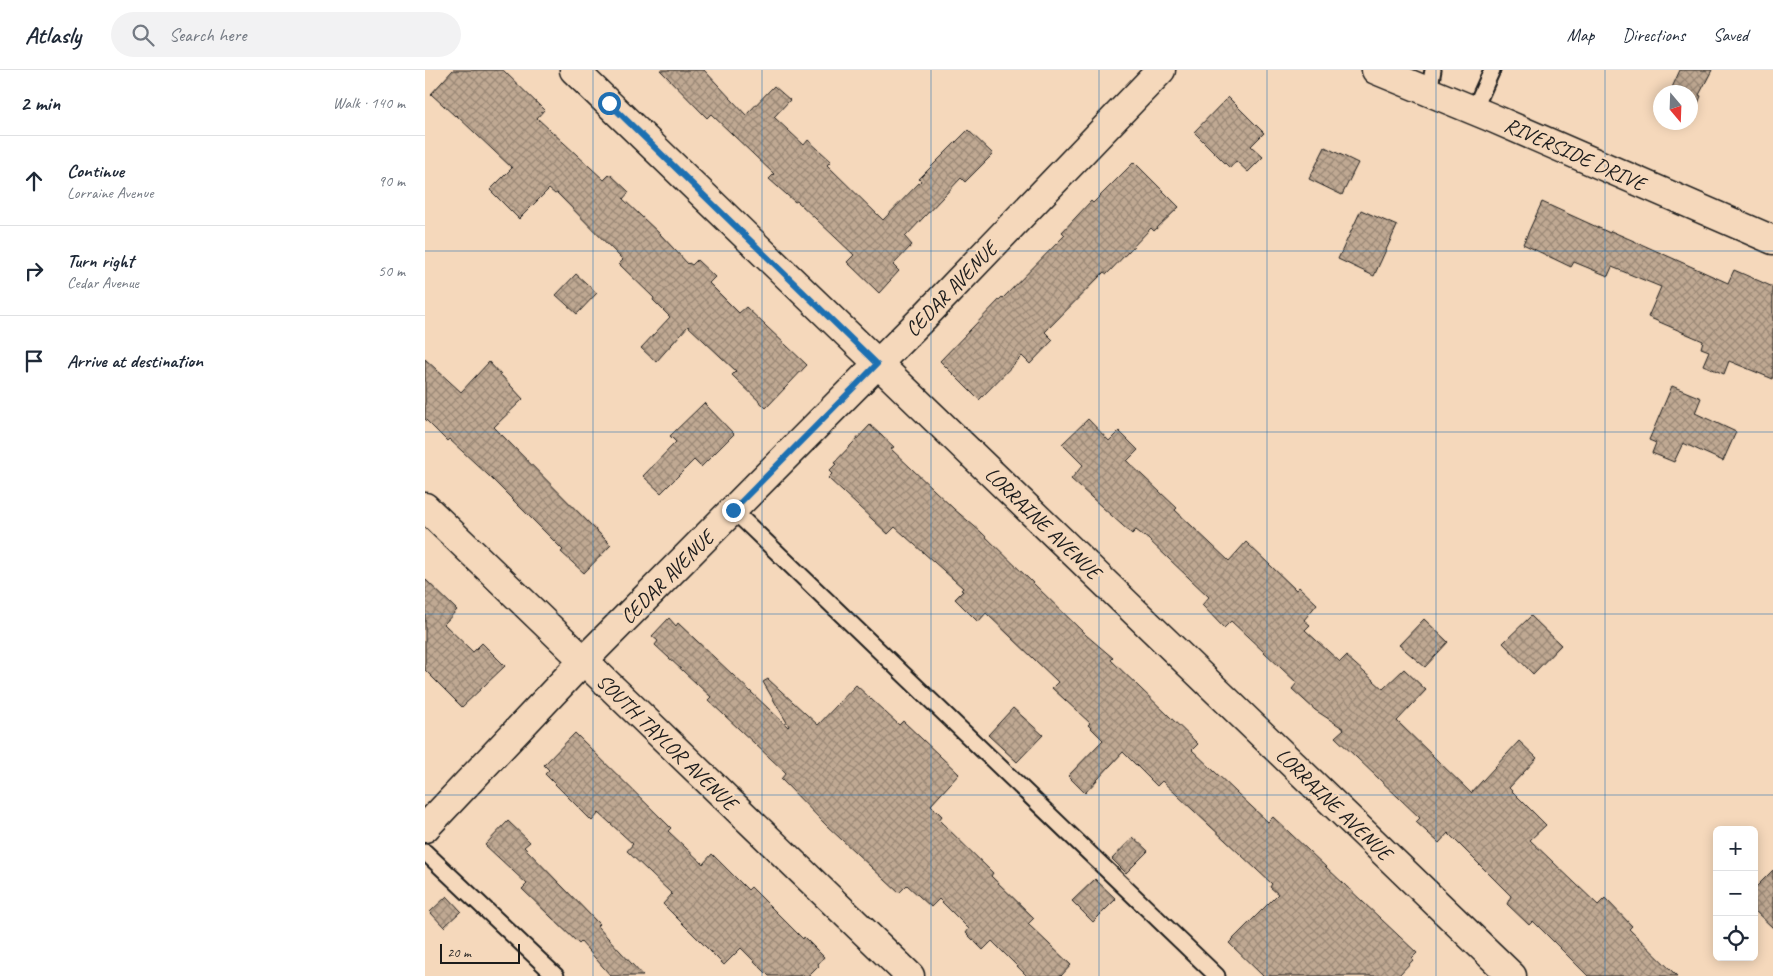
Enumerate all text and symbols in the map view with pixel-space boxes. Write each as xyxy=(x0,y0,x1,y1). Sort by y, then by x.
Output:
search box xyxy=(111,12,461,57)
text: Atlasly xyxy=(25,20,81,50)
icon: search xyxy=(129,21,157,49)
text: Search here xyxy=(169,23,246,47)
text: Map xyxy=(1567,24,1594,46)
text: Directions xyxy=(1622,24,1685,46)
text: Saved xyxy=(1713,24,1748,46)
north arrow xyxy=(1653,85,1698,130)
text: 2 min xyxy=(20,90,60,116)
route start xyxy=(598,92,621,115)
text: Walk · 140 m xyxy=(333,93,405,113)
street label: RIVERSIDE DRIVE xyxy=(1501,111,1652,198)
text: Continue xyxy=(67,159,124,183)
icon: ahead xyxy=(20,167,48,195)
text: 90 m xyxy=(378,171,405,191)
text: Lorraine Avenue xyxy=(67,183,153,203)
street label: CEDAR AVENUE xyxy=(899,234,1004,342)
text: Turn right xyxy=(67,249,134,273)
icon: right xyxy=(20,257,48,285)
text: 50 m xyxy=(378,261,405,281)
text: Cedar Avenue xyxy=(67,273,139,293)
icon: arrive xyxy=(20,347,48,375)
text: Arrive at destination xyxy=(67,349,203,373)
street label: LORRAINE AVENUE xyxy=(980,461,1108,587)
route end xyxy=(722,499,745,522)
street label: CEDAR AVENUE xyxy=(615,523,721,629)
street label: SOUTH TAYLOR AVENUE xyxy=(591,668,745,818)
street label: LORRAINE AVENUE xyxy=(1271,742,1399,868)
map controls xyxy=(1713,826,1758,961)
button: + xyxy=(1713,826,1758,871)
button: − xyxy=(1713,871,1758,916)
button: locate xyxy=(1713,916,1758,961)
scale bar xyxy=(440,941,520,964)
text: 20 m xyxy=(447,944,471,961)

